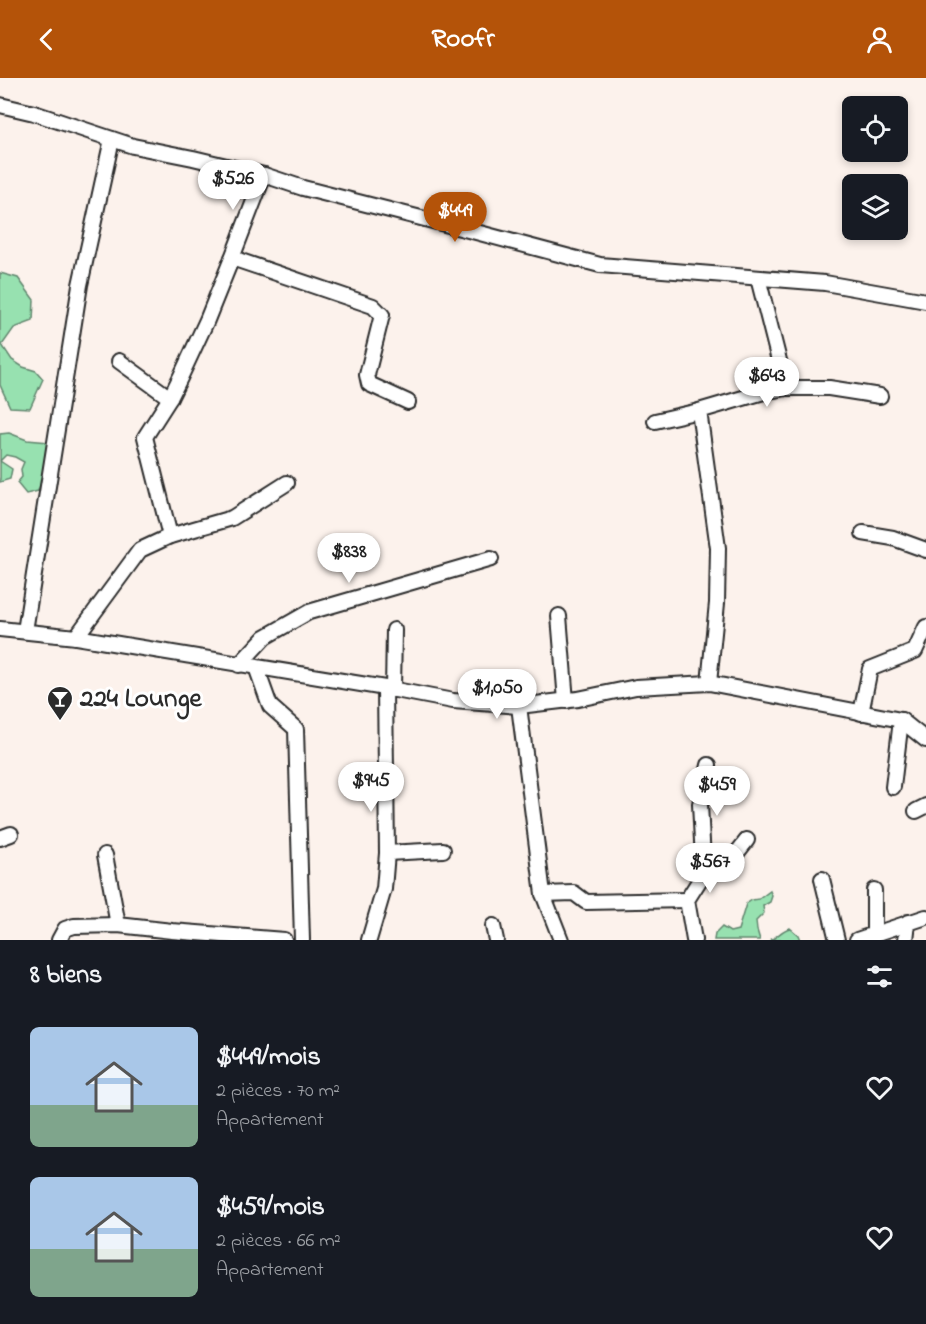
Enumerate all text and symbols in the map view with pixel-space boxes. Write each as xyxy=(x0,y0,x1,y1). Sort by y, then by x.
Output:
text: Roofr xyxy=(431,20,495,59)
icon: back xyxy=(30,23,63,56)
icon: person xyxy=(863,23,896,56)
map controls xyxy=(842,96,908,240)
button: locate xyxy=(842,96,908,162)
pin: $526 xyxy=(197,160,269,211)
text: $526 xyxy=(212,165,254,194)
button: layers xyxy=(842,174,908,240)
pin: $449 xyxy=(419,192,491,243)
text: $449 xyxy=(438,197,472,226)
pin: $643 xyxy=(731,357,803,408)
text: $643 xyxy=(748,362,786,391)
pin: $838 xyxy=(313,533,385,584)
text: $838 xyxy=(331,538,367,567)
pin: $1,050 xyxy=(448,669,546,720)
text: $1,050 xyxy=(472,674,522,703)
place label: 224 Lounge xyxy=(79,680,203,720)
bar icon: 224 Lounge xyxy=(45,684,75,722)
pin: $945 xyxy=(335,762,407,813)
pin: $459 xyxy=(681,766,753,817)
text: $945 xyxy=(352,767,390,796)
text: $459 xyxy=(698,771,736,800)
pin: $567 xyxy=(674,843,746,894)
text: $567 xyxy=(690,848,730,877)
text: 8 biens xyxy=(30,957,102,995)
icon: filters xyxy=(863,960,896,993)
text: $449/mois xyxy=(216,1039,321,1077)
icon: home xyxy=(78,1051,150,1123)
icon: heart xyxy=(863,1071,896,1104)
text: 2 pièces · 70 m² xyxy=(216,1077,340,1106)
text: Appartement xyxy=(216,1106,324,1135)
text: $459/mois xyxy=(216,1189,325,1227)
icon: home xyxy=(78,1201,150,1273)
icon: heart xyxy=(863,1221,896,1254)
text: 2 pièces · 66 m² xyxy=(216,1227,341,1256)
text: Appartement xyxy=(216,1256,324,1285)

